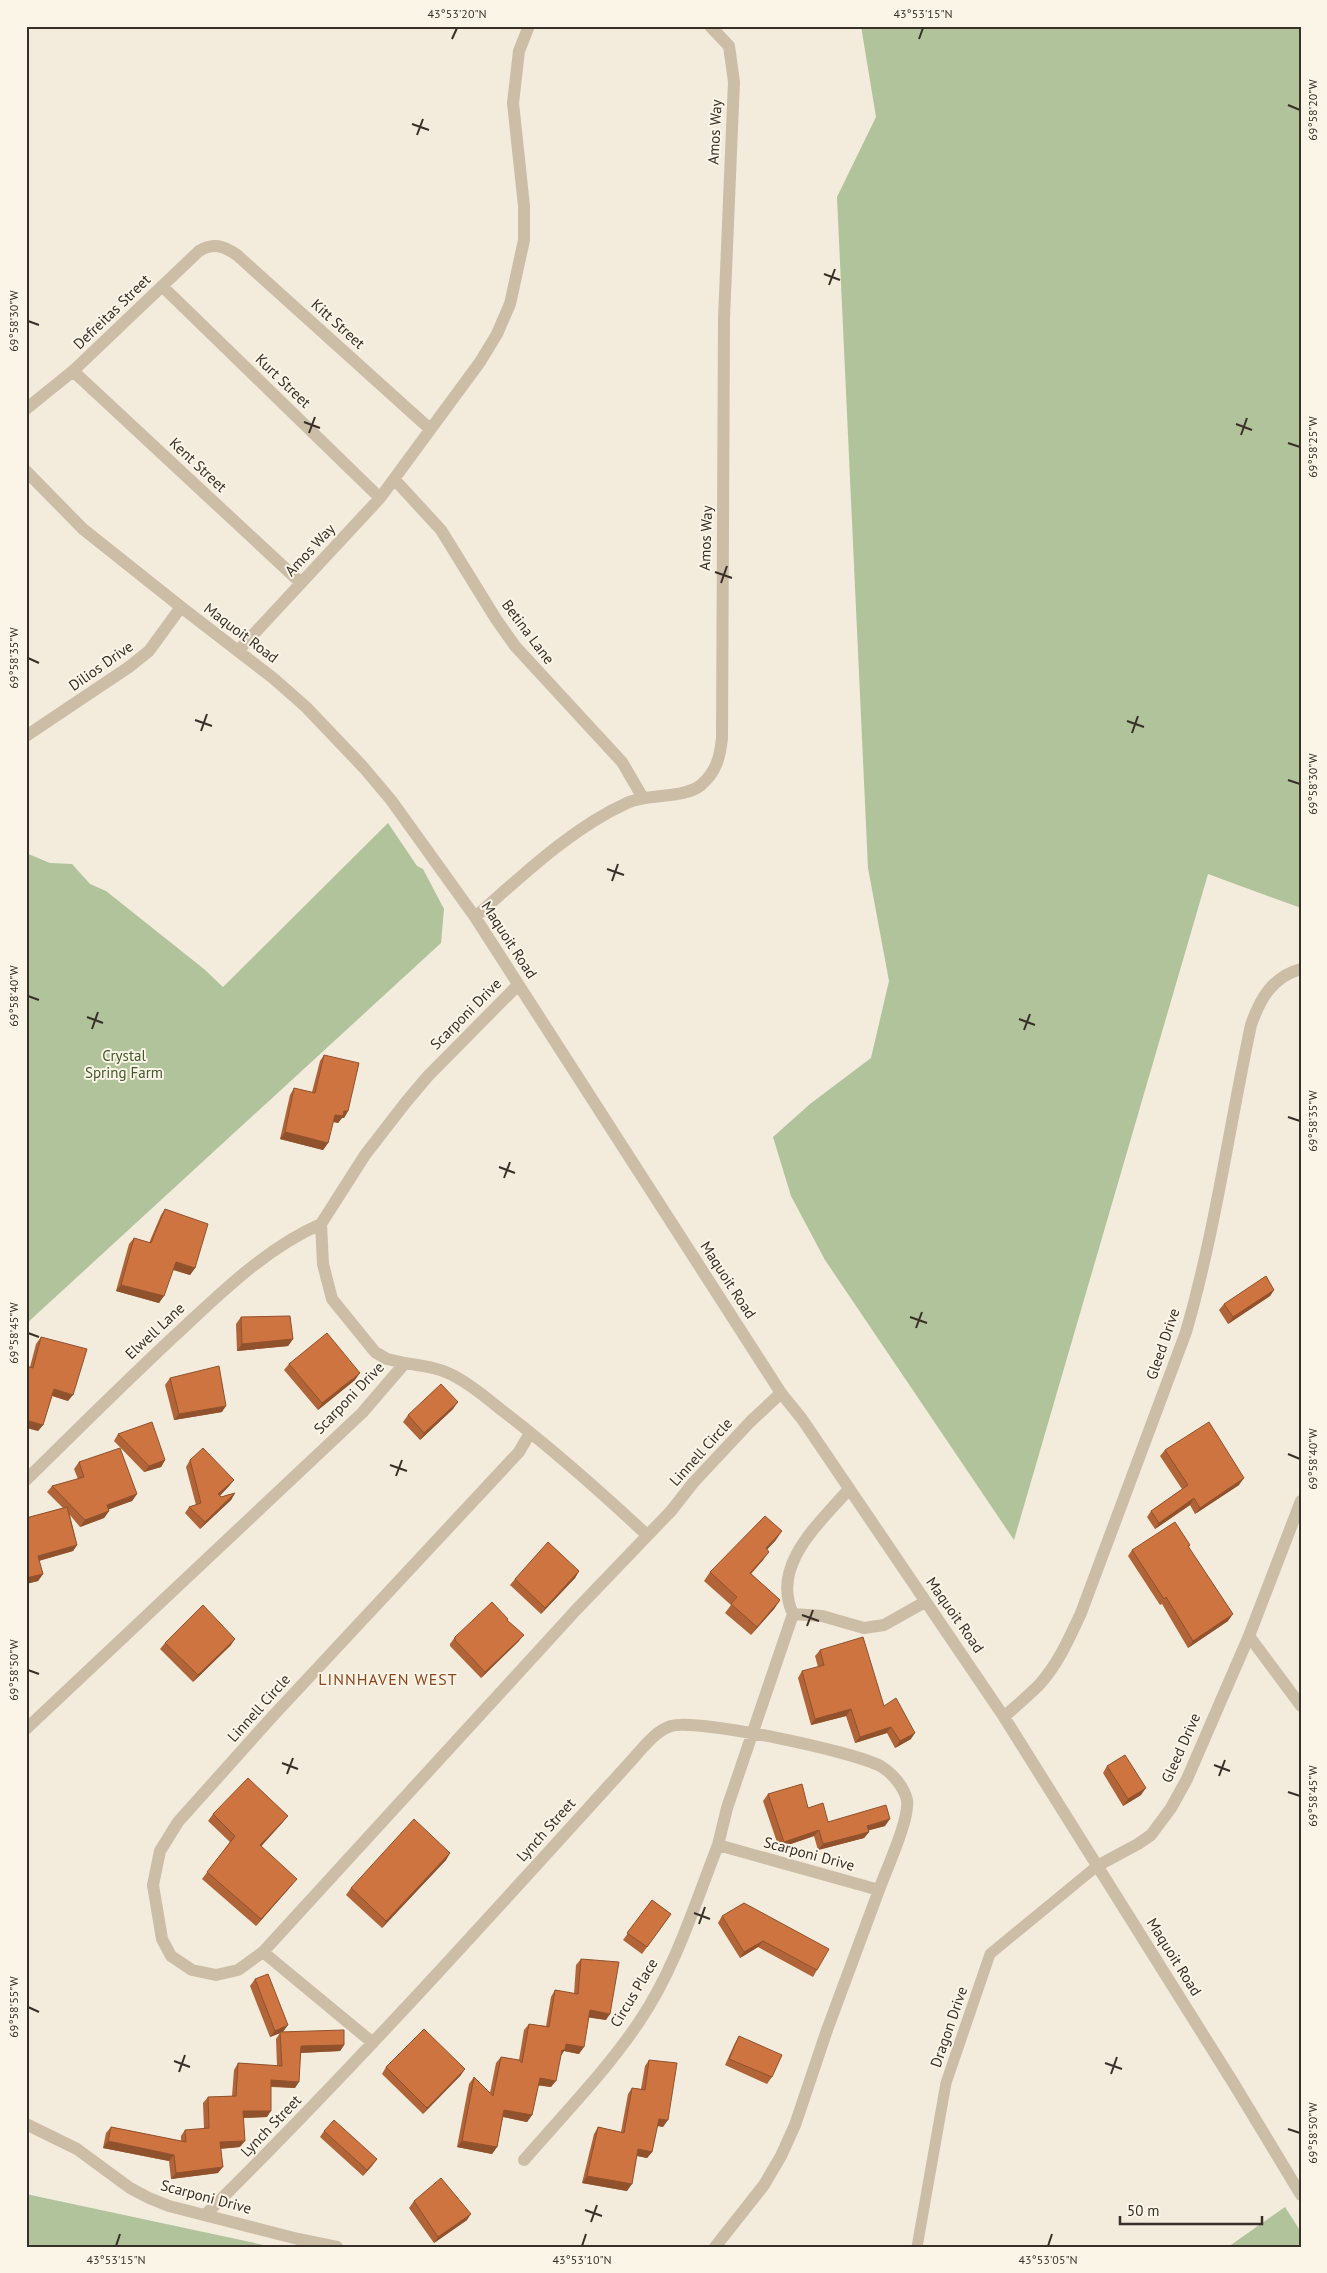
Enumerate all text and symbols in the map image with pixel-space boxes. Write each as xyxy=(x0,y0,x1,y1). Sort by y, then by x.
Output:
text: 43°53'20"N xyxy=(427,6,487,21)
text: 43°53'15"N xyxy=(893,6,953,21)
text: 69°58'20"W xyxy=(1305,79,1320,141)
street label: Amos Way xyxy=(703,99,726,165)
street label: Defreitas Street xyxy=(69,270,154,353)
text: 69°58'30"W xyxy=(6,290,21,352)
street label: Kitt Street xyxy=(308,295,369,353)
street label: Kurt Street xyxy=(252,350,315,412)
text: 69°58'25"W xyxy=(1305,416,1320,478)
street label: Kent Street xyxy=(166,433,231,496)
street label: Amos Way xyxy=(695,505,716,571)
street label: Amos Way xyxy=(280,519,339,580)
street label: Betina Lane xyxy=(498,596,559,668)
street label: Maquoit Road xyxy=(200,598,282,667)
text: 69°58'35"W xyxy=(6,627,21,689)
street label: Dilios Drive xyxy=(65,637,137,695)
text: 69°58'30"W xyxy=(1305,753,1320,815)
street label: Maquoit Road xyxy=(477,898,541,982)
text: 69°58'40"W xyxy=(6,965,21,1027)
street label: Scarponi Drive xyxy=(426,974,505,1053)
park label: Crystal Spring Farm xyxy=(85,1046,163,1082)
text: 69°58'35"W xyxy=(1305,1090,1320,1152)
street label: Maquoit Road xyxy=(696,1238,760,1322)
street label: Elwell Lane xyxy=(121,1298,188,1363)
text: 69°58'45"W xyxy=(6,1302,21,1364)
street label: Gleed Drive xyxy=(1141,1306,1184,1382)
street label: Scarponi Drive xyxy=(309,1358,388,1438)
street label: Linnell Circle xyxy=(665,1414,736,1490)
text: 69°58'40"W xyxy=(1305,1428,1320,1490)
street label: Maquoit Road xyxy=(922,1573,989,1656)
text: 69°58'50"W xyxy=(6,1639,21,1701)
district label: LINNHAVEN WEST xyxy=(318,1669,458,1689)
street label: Linnell Circle xyxy=(223,1670,294,1746)
street label: Gleed Drive xyxy=(1157,1710,1204,1786)
text: 69°58'45"W xyxy=(1305,1765,1320,1827)
street label: Lynch Street xyxy=(512,1794,579,1865)
street label: Scarponi Drive xyxy=(762,1832,857,1875)
street label: Maquoit Road xyxy=(1143,1914,1206,1999)
street label: Circus Place xyxy=(606,1955,662,2031)
text: 69°58'55"W xyxy=(6,1976,21,2038)
street label: Dragon Drive xyxy=(926,1984,971,2070)
street label: Lynch Street xyxy=(236,2091,305,2161)
text: 69°58'50"W xyxy=(1305,2102,1320,2164)
street label: Scarponi Drive xyxy=(159,2175,254,2218)
scale bar xyxy=(1120,2193,1262,2225)
text: 50 m xyxy=(1127,2201,1160,2220)
text: 43°53'15"N xyxy=(86,2252,146,2267)
text: 43°53'10"N xyxy=(552,2252,612,2267)
text: 43°53'05"N xyxy=(1018,2252,1078,2267)

